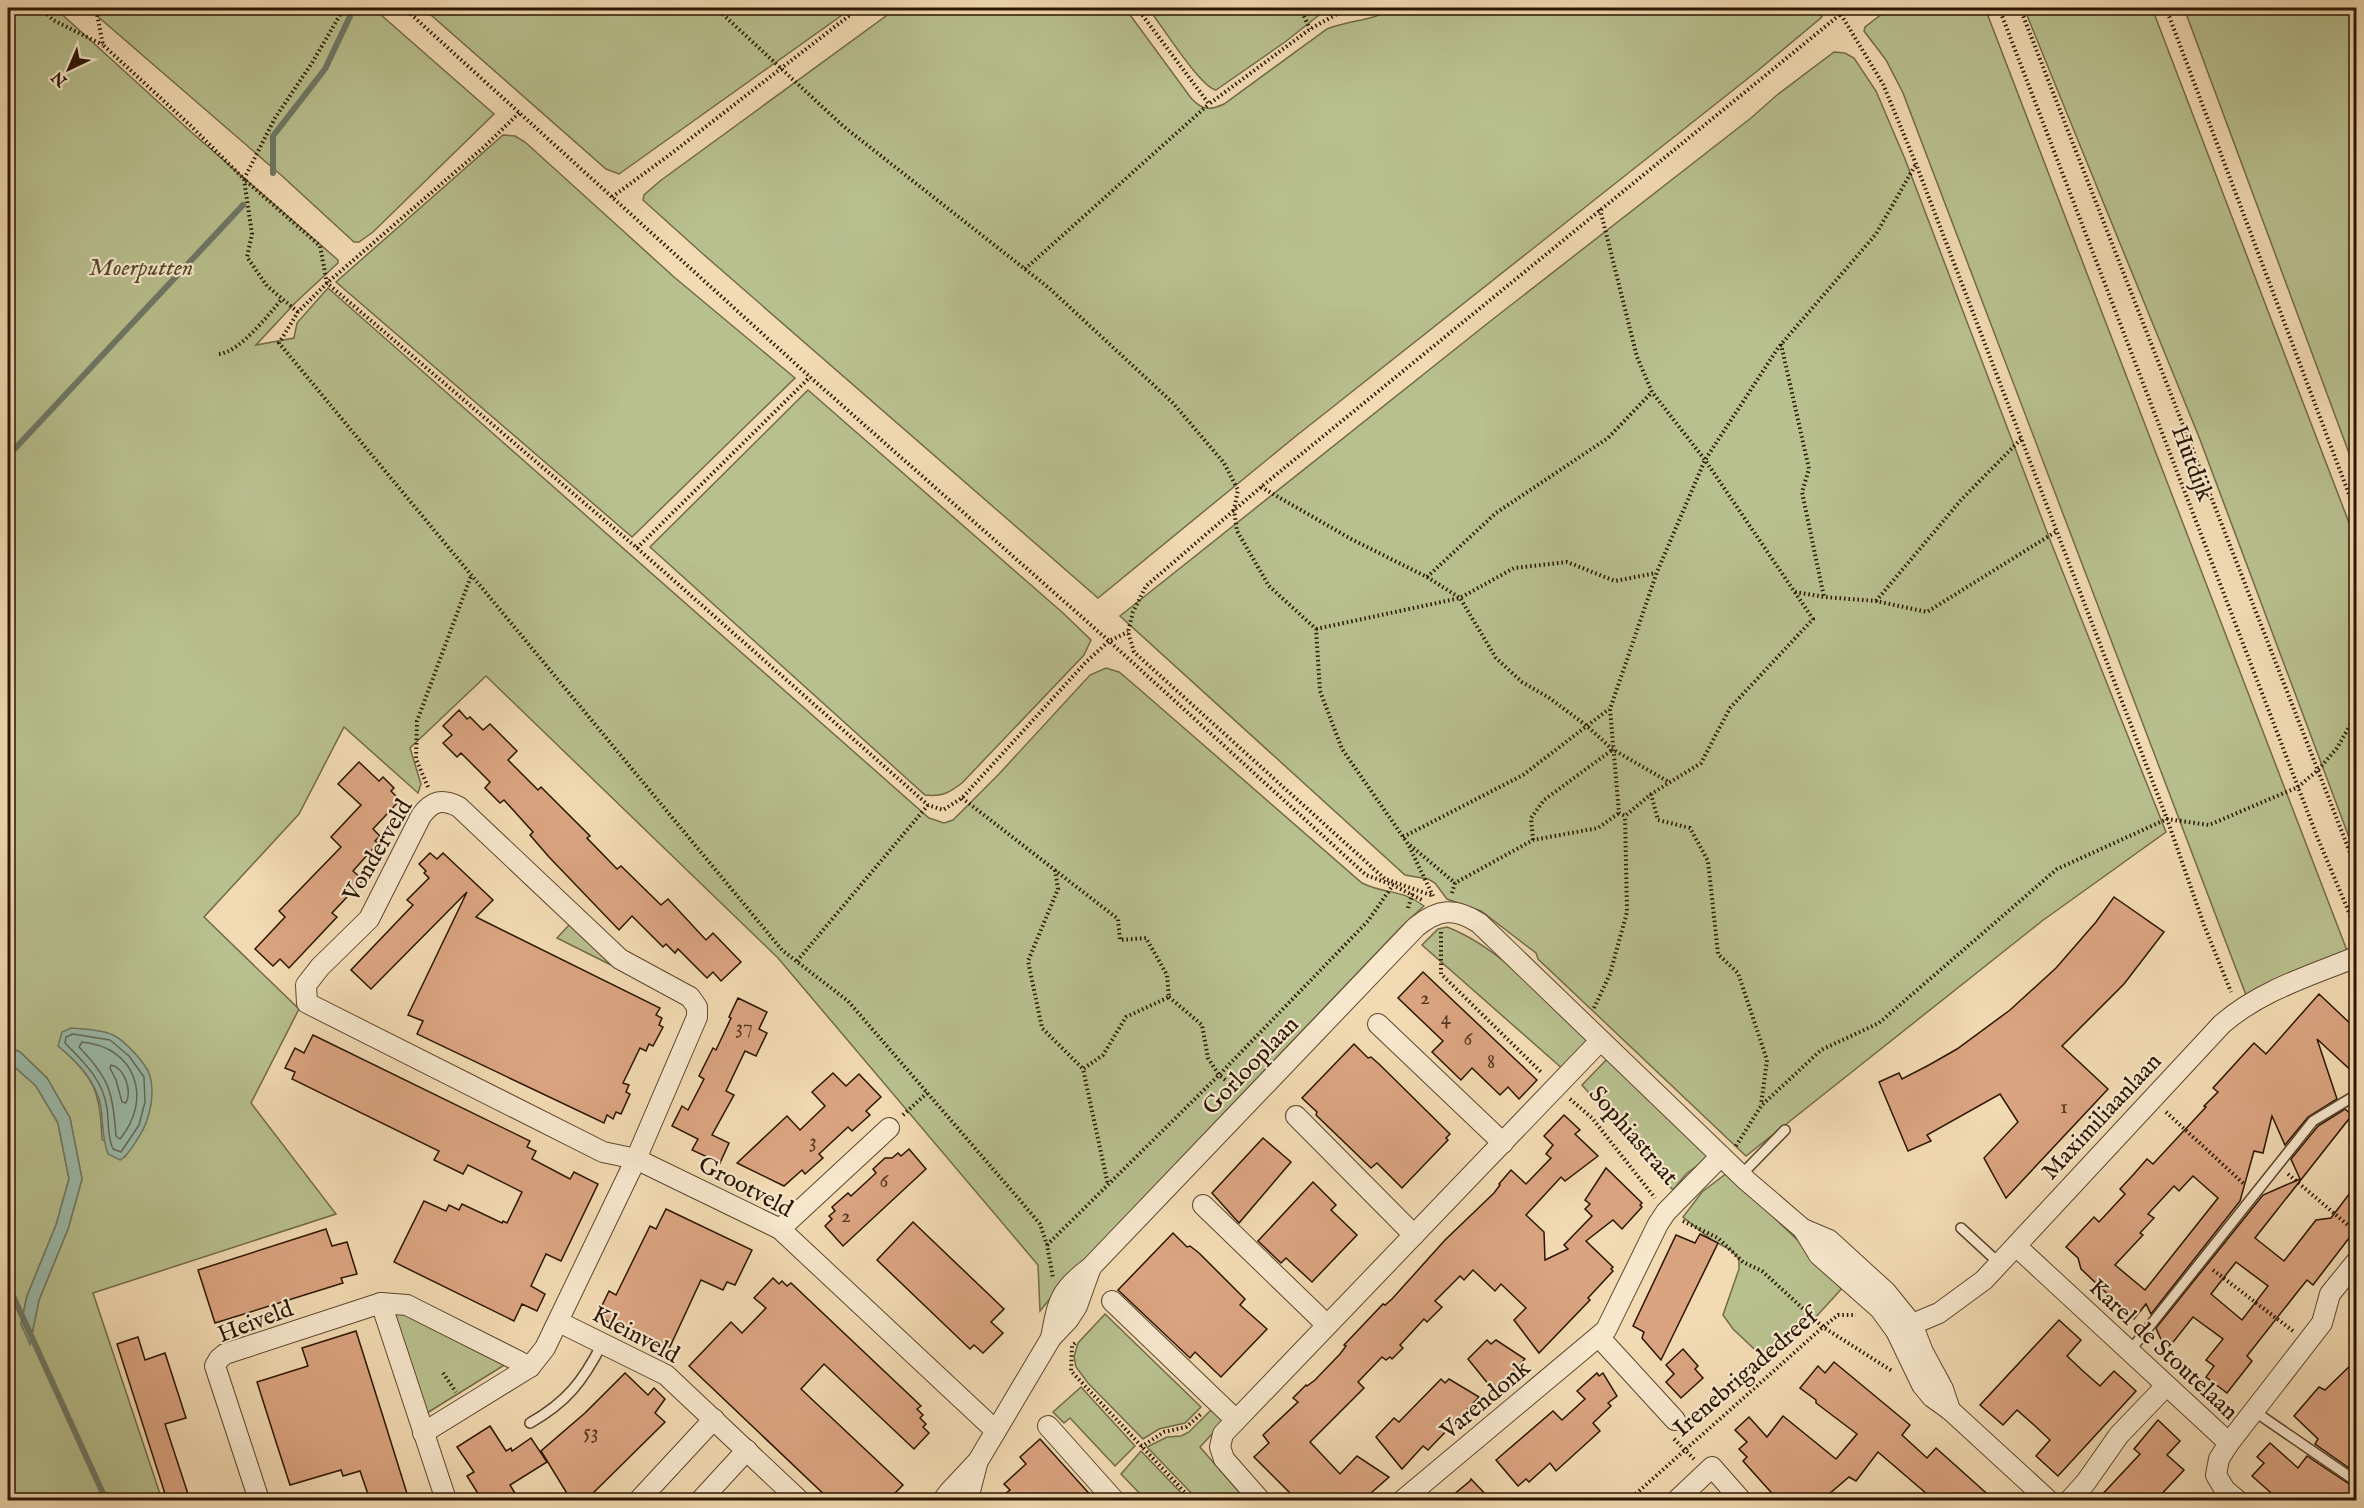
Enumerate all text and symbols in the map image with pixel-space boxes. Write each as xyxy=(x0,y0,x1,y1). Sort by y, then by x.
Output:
north arrow xyxy=(39,39,99,99)
text: N xyxy=(48,66,73,91)
park label: Moerputten xyxy=(89,253,193,284)
street label: Hutdijk xyxy=(2163,421,2220,506)
street label: Vonderveld xyxy=(336,794,420,909)
house number: 2 xyxy=(1420,985,1430,1012)
house number: 4 xyxy=(1441,1005,1452,1032)
street label: Gorlooplaan xyxy=(1196,1010,1306,1122)
house number: 37 xyxy=(735,1014,753,1041)
house number: 6 xyxy=(1464,1026,1474,1053)
street label: Maximiliaanlaan xyxy=(2035,1047,2169,1187)
house number: 8 xyxy=(1487,1049,1495,1076)
street label: Sophiastraat xyxy=(1581,1080,1685,1192)
house number: 1 xyxy=(2060,1094,2068,1121)
house number: 3 xyxy=(809,1128,817,1155)
street label: Grootveld xyxy=(693,1149,798,1225)
house number: 6 xyxy=(880,1168,890,1195)
house number: 2 xyxy=(841,1203,851,1230)
street label: Karel de Stoutelaan xyxy=(2082,1273,2244,1428)
street label: Heiveld xyxy=(213,1294,298,1351)
street label: Kleinveld xyxy=(586,1299,685,1371)
street label: Irenebrigadedreef xyxy=(1667,1299,1828,1444)
street label: Varendonk xyxy=(1434,1353,1538,1448)
house number: 53 xyxy=(583,1419,599,1446)

